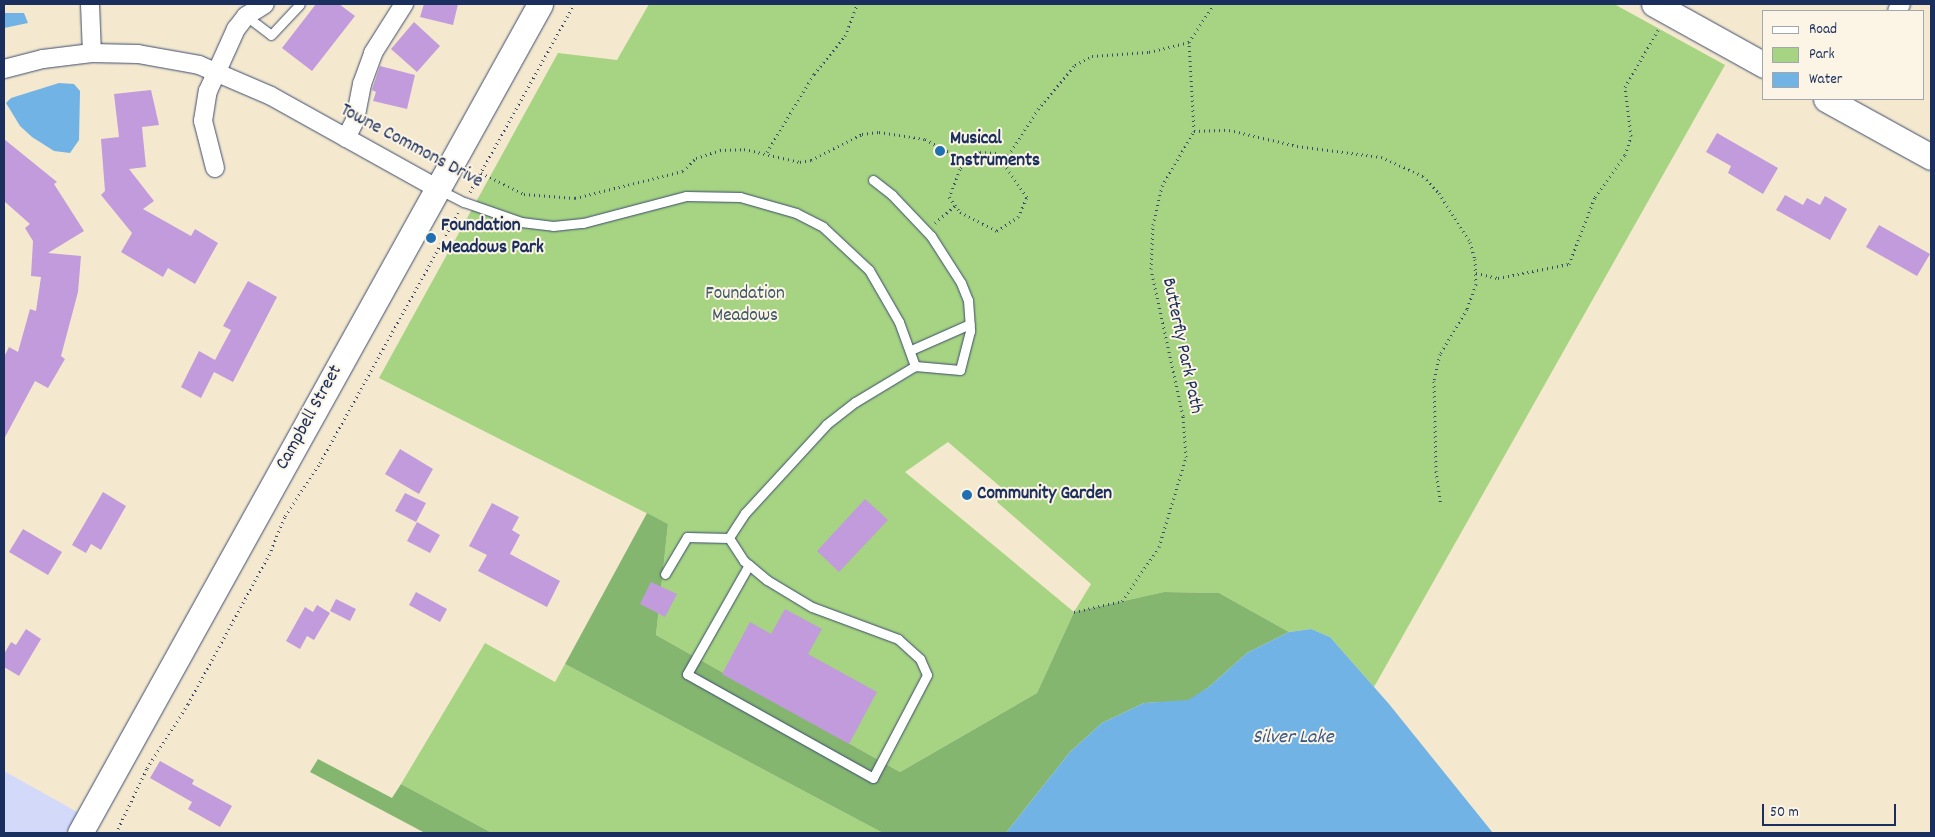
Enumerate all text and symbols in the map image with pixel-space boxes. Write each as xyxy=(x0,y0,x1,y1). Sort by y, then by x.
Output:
legend xyxy=(1762,10,1925,100)
text: Road xyxy=(1809,19,1837,41)
text: Park xyxy=(1809,44,1835,66)
text: Water xyxy=(1809,69,1842,91)
street label: Towne Commons Drive xyxy=(336,100,486,194)
place label: Musical Instruments xyxy=(950,129,1040,173)
marker: Musical Instruments xyxy=(934,145,946,157)
place label: Foundation Meadows Park xyxy=(441,216,544,260)
marker: Foundation Meadows Park xyxy=(425,232,437,244)
street label: Butterfly Park Path xyxy=(1155,276,1207,416)
park label: Foundation Meadows xyxy=(705,284,785,328)
street label: Campbell Street xyxy=(272,362,348,474)
place label: Community Garden xyxy=(977,484,1112,506)
marker: Community Garden xyxy=(961,489,973,501)
water label: Silver Lake xyxy=(1253,726,1333,750)
scale bar xyxy=(1765,794,1899,826)
text: 50 m xyxy=(1770,802,1799,824)

